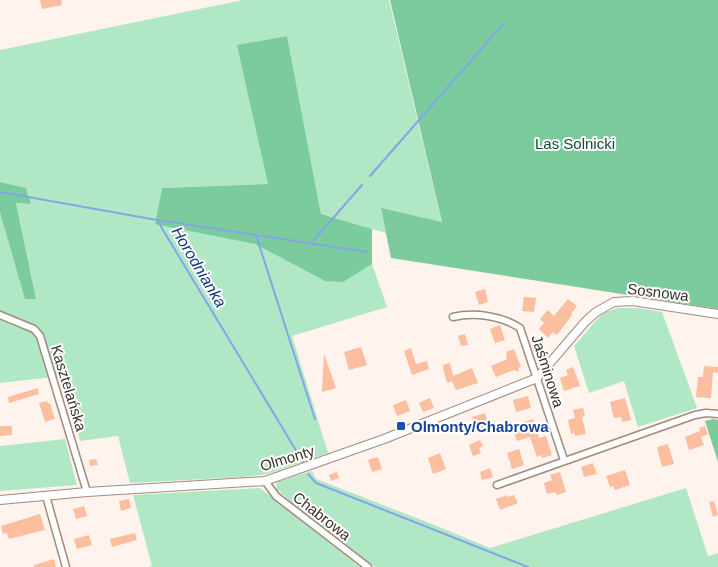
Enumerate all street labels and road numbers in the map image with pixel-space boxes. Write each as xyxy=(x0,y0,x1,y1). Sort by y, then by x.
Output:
street label: Sosnowa xyxy=(626,280,690,304)
street label: Jaśminowa xyxy=(528,333,568,410)
street label: Kasztelańska xyxy=(48,343,90,434)
street label: Olmonty xyxy=(258,442,317,474)
street label: Chabrowa xyxy=(290,488,355,544)

